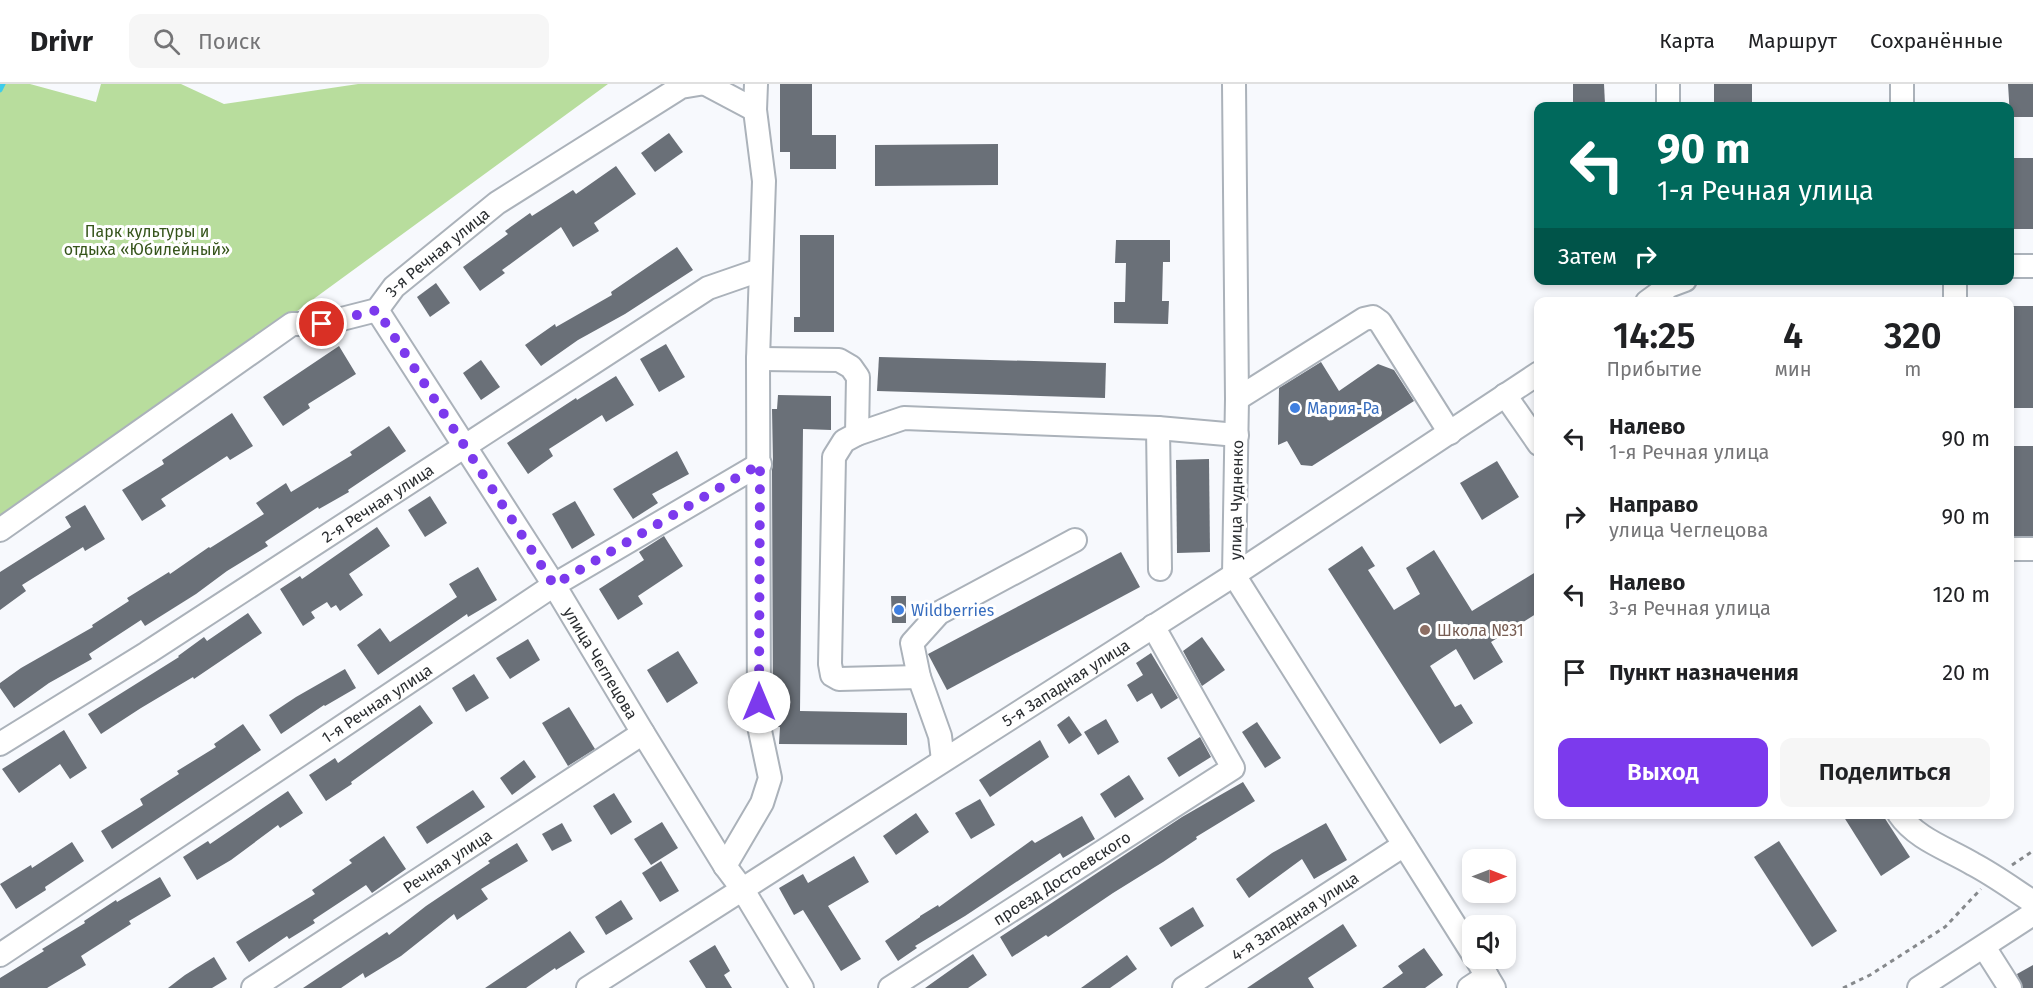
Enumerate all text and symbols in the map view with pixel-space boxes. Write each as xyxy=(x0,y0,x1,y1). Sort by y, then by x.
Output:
search box xyxy=(129,14,549,68)
text: Drivr xyxy=(30,25,93,58)
icon: search xyxy=(150,25,183,58)
text: Поиск xyxy=(198,28,261,55)
text: Карта xyxy=(1659,28,1715,54)
text: Маршрут xyxy=(1748,28,1837,54)
text: Сохранённые xyxy=(1870,28,2003,54)
text: 90 m xyxy=(1657,124,1751,174)
icon: left xyxy=(1558,126,1636,204)
text: 1-я Речная улица xyxy=(1657,175,1874,207)
street label: 3-я Речная улица xyxy=(381,204,493,301)
park label: Парк культуры и отдыха «Юбилейный» xyxy=(64,222,230,259)
icon: right xyxy=(1629,240,1662,273)
text: Затем xyxy=(1558,243,1617,270)
pin xyxy=(296,298,347,349)
icon: arrive xyxy=(305,307,338,340)
text: 14:25 xyxy=(1613,314,1695,358)
text: 4 xyxy=(1783,314,1803,358)
text: 320 xyxy=(1884,314,1942,358)
text: Прибытие xyxy=(1606,357,1702,381)
text: мин xyxy=(1774,357,1812,381)
text: m xyxy=(1904,357,1921,381)
place label: Мария-Ра xyxy=(1307,399,1380,418)
marker: Мария-Ра xyxy=(1288,401,1302,415)
text: Налево xyxy=(1609,413,1685,440)
icon: left xyxy=(1558,422,1591,455)
text: 90 m xyxy=(1941,425,1990,452)
street label: улица Чудненко xyxy=(1226,440,1247,560)
text: 1-я Речная улица xyxy=(1609,440,1769,464)
street label: 2-я Речная улица xyxy=(318,460,437,547)
text: Направо xyxy=(1609,491,1698,518)
icon: right xyxy=(1558,500,1591,533)
text: 90 m xyxy=(1941,503,1990,530)
text: улица Чеглецова xyxy=(1609,518,1768,542)
text: Налево xyxy=(1609,569,1685,596)
icon: left xyxy=(1558,578,1591,611)
text: 120 m xyxy=(1933,581,1990,608)
text: 3-я Речная улица xyxy=(1609,596,1771,620)
place label: Wildberries xyxy=(911,601,994,620)
marker: Wildberries xyxy=(892,603,906,617)
street label: улица Чеглецова xyxy=(559,604,641,723)
place label: Школа №31 xyxy=(1437,621,1524,640)
marker: Школа №31 xyxy=(1418,623,1432,637)
street label: 5-я Западная улица xyxy=(999,635,1133,731)
icon: arrive xyxy=(1558,656,1591,689)
text: Пункт назначения xyxy=(1609,659,1799,686)
text: 20 m xyxy=(1942,659,1990,686)
street label: 1-я Речная улица xyxy=(318,660,436,747)
position arrow xyxy=(727,670,791,734)
button: Выход xyxy=(1558,738,1768,807)
button: Поделиться xyxy=(1780,738,1990,807)
street label: Речная улица xyxy=(399,826,495,897)
street label: проезд Достоевского xyxy=(990,827,1134,929)
north arrow xyxy=(1462,849,1516,903)
map controls xyxy=(1462,849,1516,969)
street label: 4-я Западная улица xyxy=(1228,868,1362,965)
button: sound xyxy=(1462,915,1516,969)

